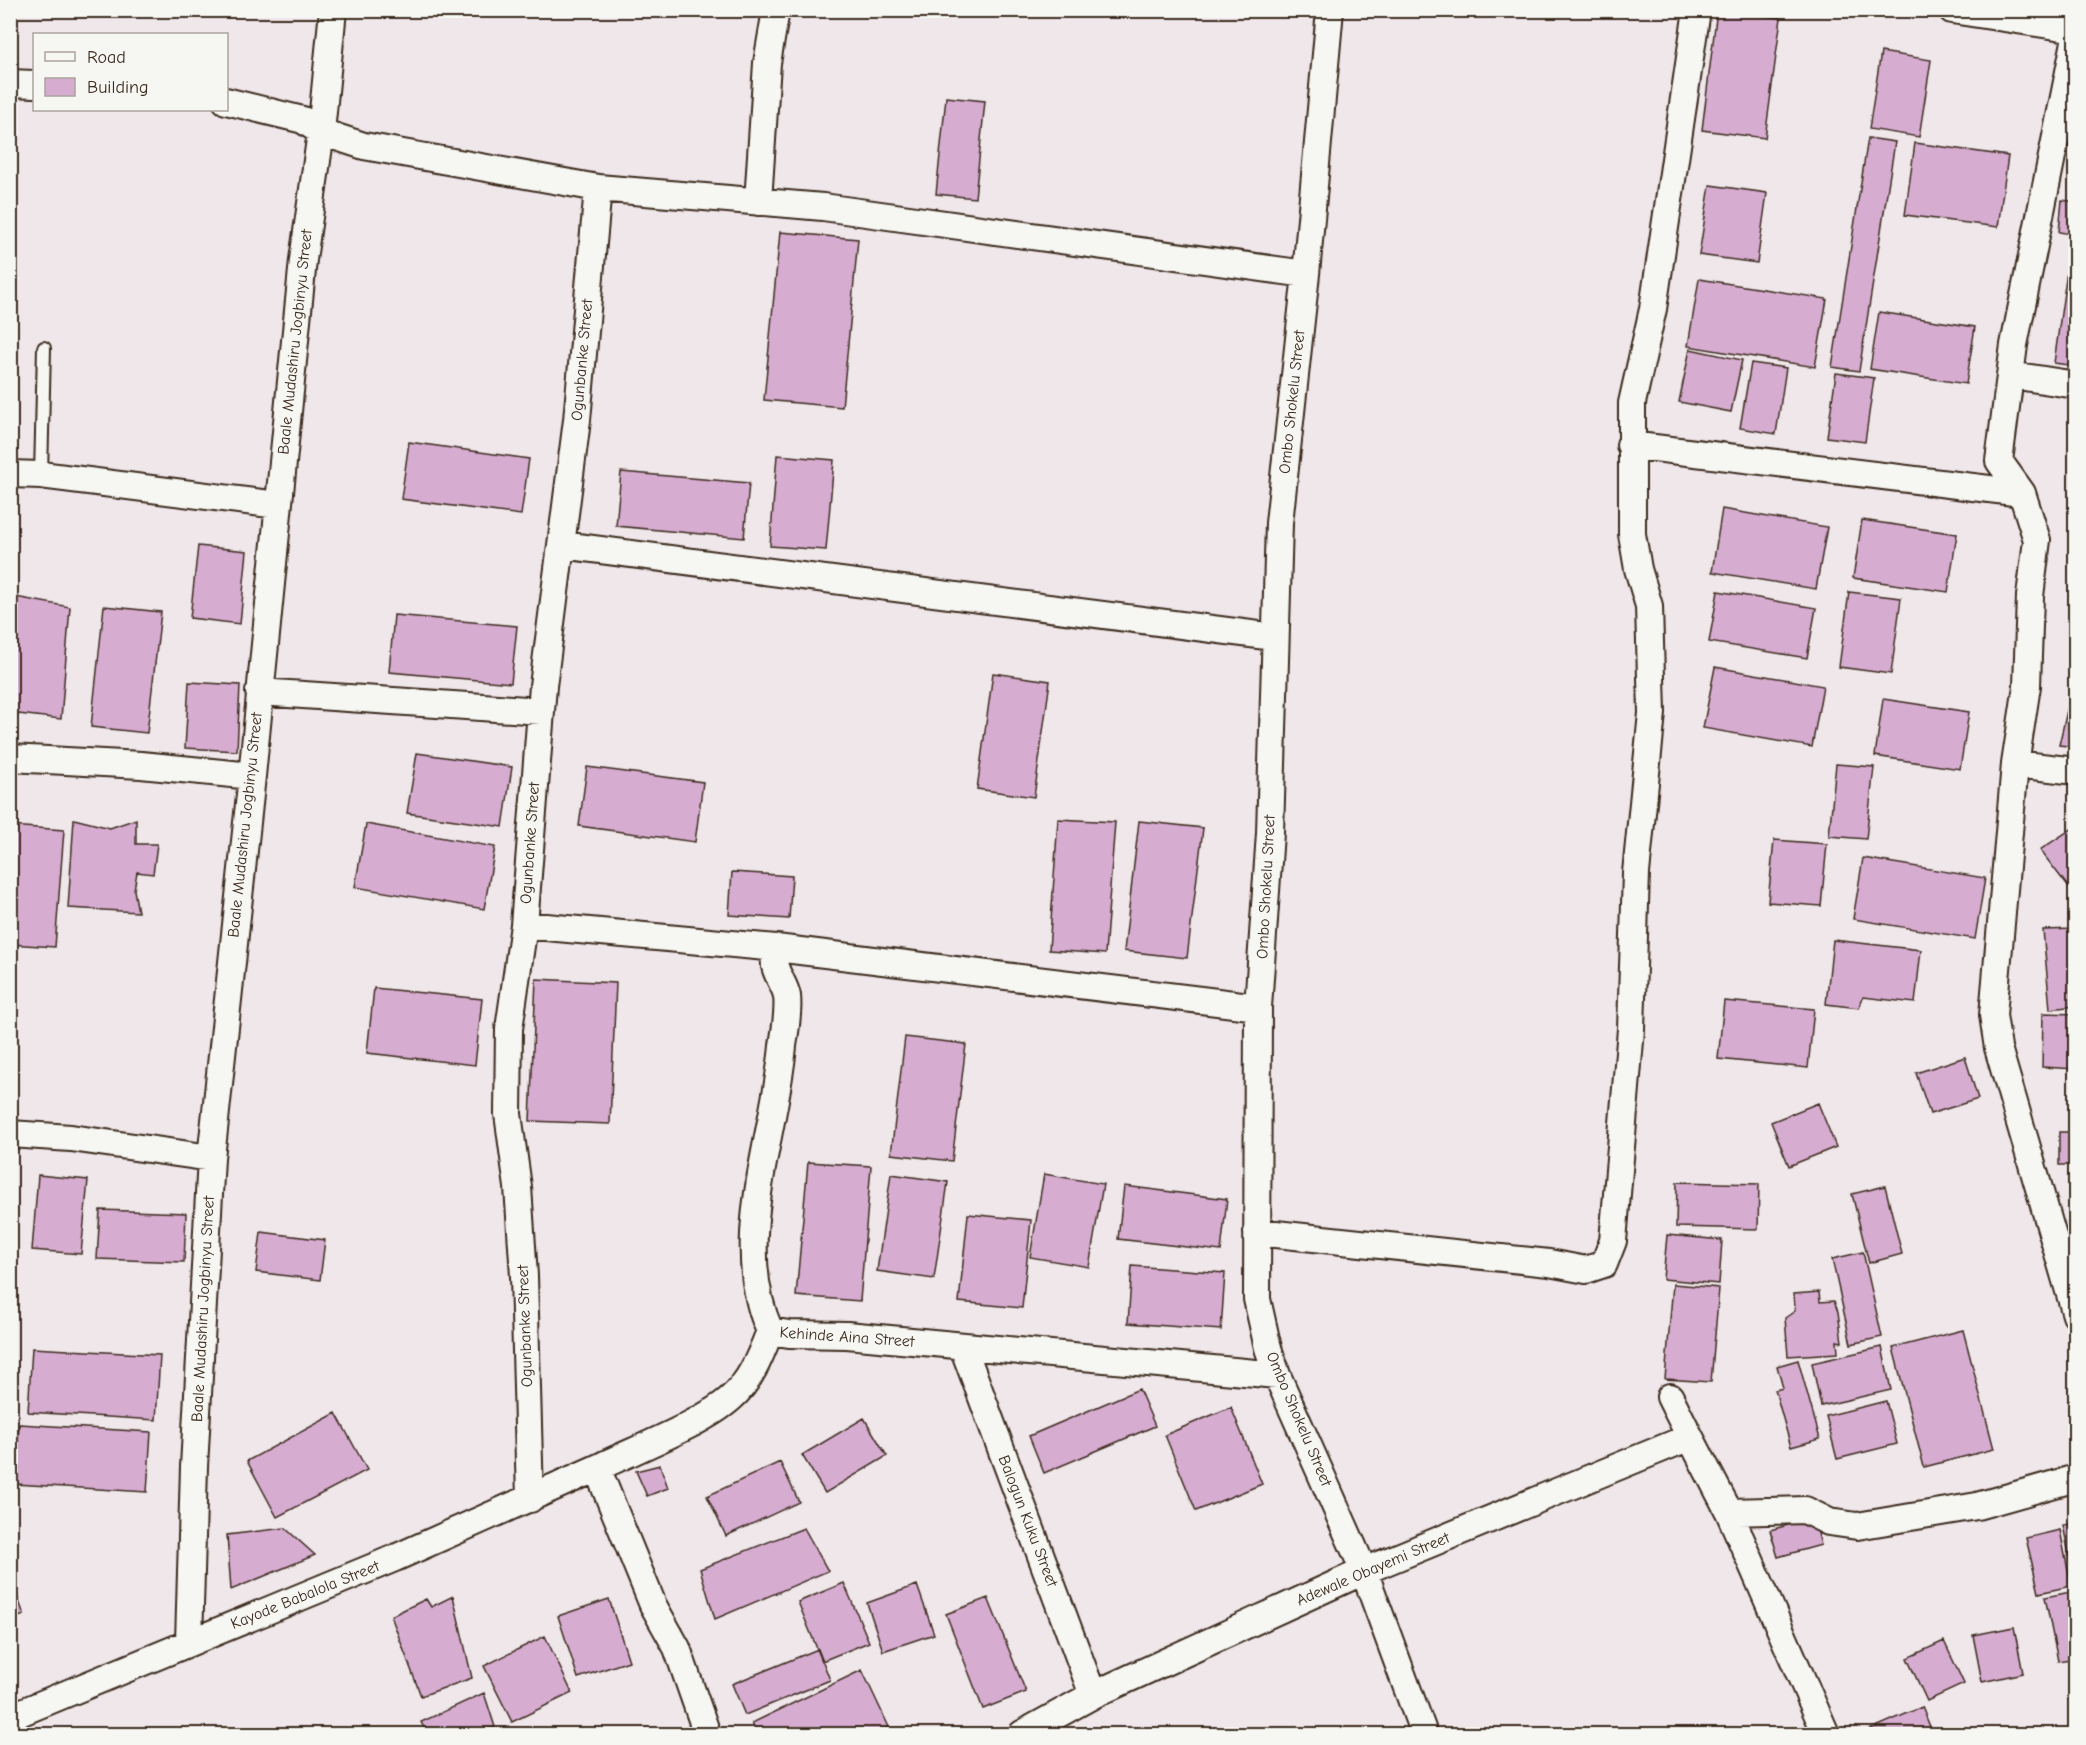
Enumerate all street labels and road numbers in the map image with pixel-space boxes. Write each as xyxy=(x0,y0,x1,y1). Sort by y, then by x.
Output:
street label: Baale Mudashiru Jogbinyu Street xyxy=(274,228,316,456)
street label: Ogunbanke Street xyxy=(568,298,596,422)
street label: Ombo Shokelu Street xyxy=(1276,329,1309,475)
street label: Baale Mudashiru Jogbinyu Street xyxy=(224,711,266,939)
street label: Ogunbanke Street xyxy=(517,781,543,905)
street label: Ombo Shokelu Street xyxy=(1253,814,1279,960)
street label: Baale Mudashiru Jogbinyu Street xyxy=(188,1195,218,1423)
street label: Ogunbanke Street xyxy=(514,1264,536,1387)
street label: Kehinde Aina Street xyxy=(779,1323,916,1351)
street label: Ombo Shokelu Street xyxy=(1263,1349,1336,1489)
street label: Balogun Kuku Street xyxy=(995,1453,1062,1590)
street label: Adewale Obayemi Street xyxy=(1294,1528,1453,1609)
street label: Kayode Babalola Street xyxy=(228,1557,382,1633)

